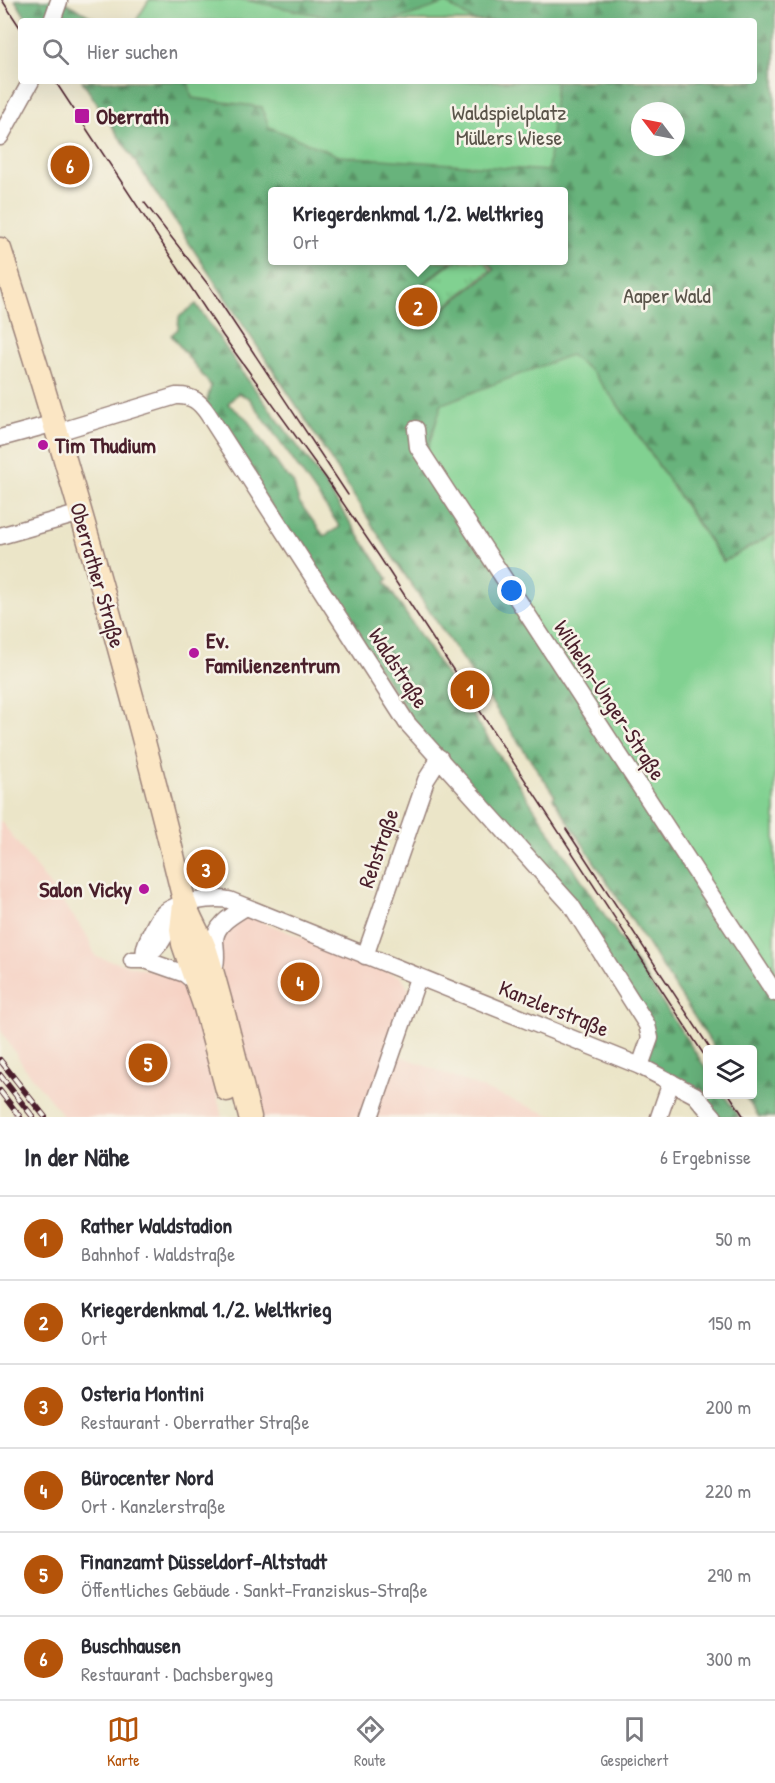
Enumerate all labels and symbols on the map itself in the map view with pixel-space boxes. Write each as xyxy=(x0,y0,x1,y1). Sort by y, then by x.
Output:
park label: Waldspielplatz Müllers Wiese xyxy=(452,97,566,152)
place label: Oberrath xyxy=(96,101,169,131)
north arrow xyxy=(631,102,685,156)
marker: Oberrath xyxy=(73,107,91,125)
pin: 6 xyxy=(50,142,90,188)
park label: Aaper Wald xyxy=(623,280,711,310)
pin: 2 xyxy=(398,284,438,330)
place label: Tim Thudium xyxy=(54,430,156,460)
marker: Tim Thudium xyxy=(36,438,50,452)
street label: Oberrather Straße xyxy=(63,499,133,651)
your location xyxy=(497,576,526,605)
street label: Wilhelm-Unger-Straße xyxy=(547,614,673,786)
street label: Waldstraße xyxy=(362,622,436,714)
place label: Ev. Familienzentrum xyxy=(205,625,340,680)
marker: Ev. Familienzentrum xyxy=(187,646,201,660)
pin: 1 xyxy=(450,668,490,712)
street label: Rehstraße xyxy=(351,804,406,891)
pin: 3 xyxy=(186,846,226,892)
place label: Salon Vicky xyxy=(39,874,133,905)
marker: Salon Vicky xyxy=(137,882,151,896)
pin: 4 xyxy=(280,960,320,1004)
street label: Kanzlerstraße xyxy=(495,972,614,1044)
pin: 5 xyxy=(128,1040,168,1086)

